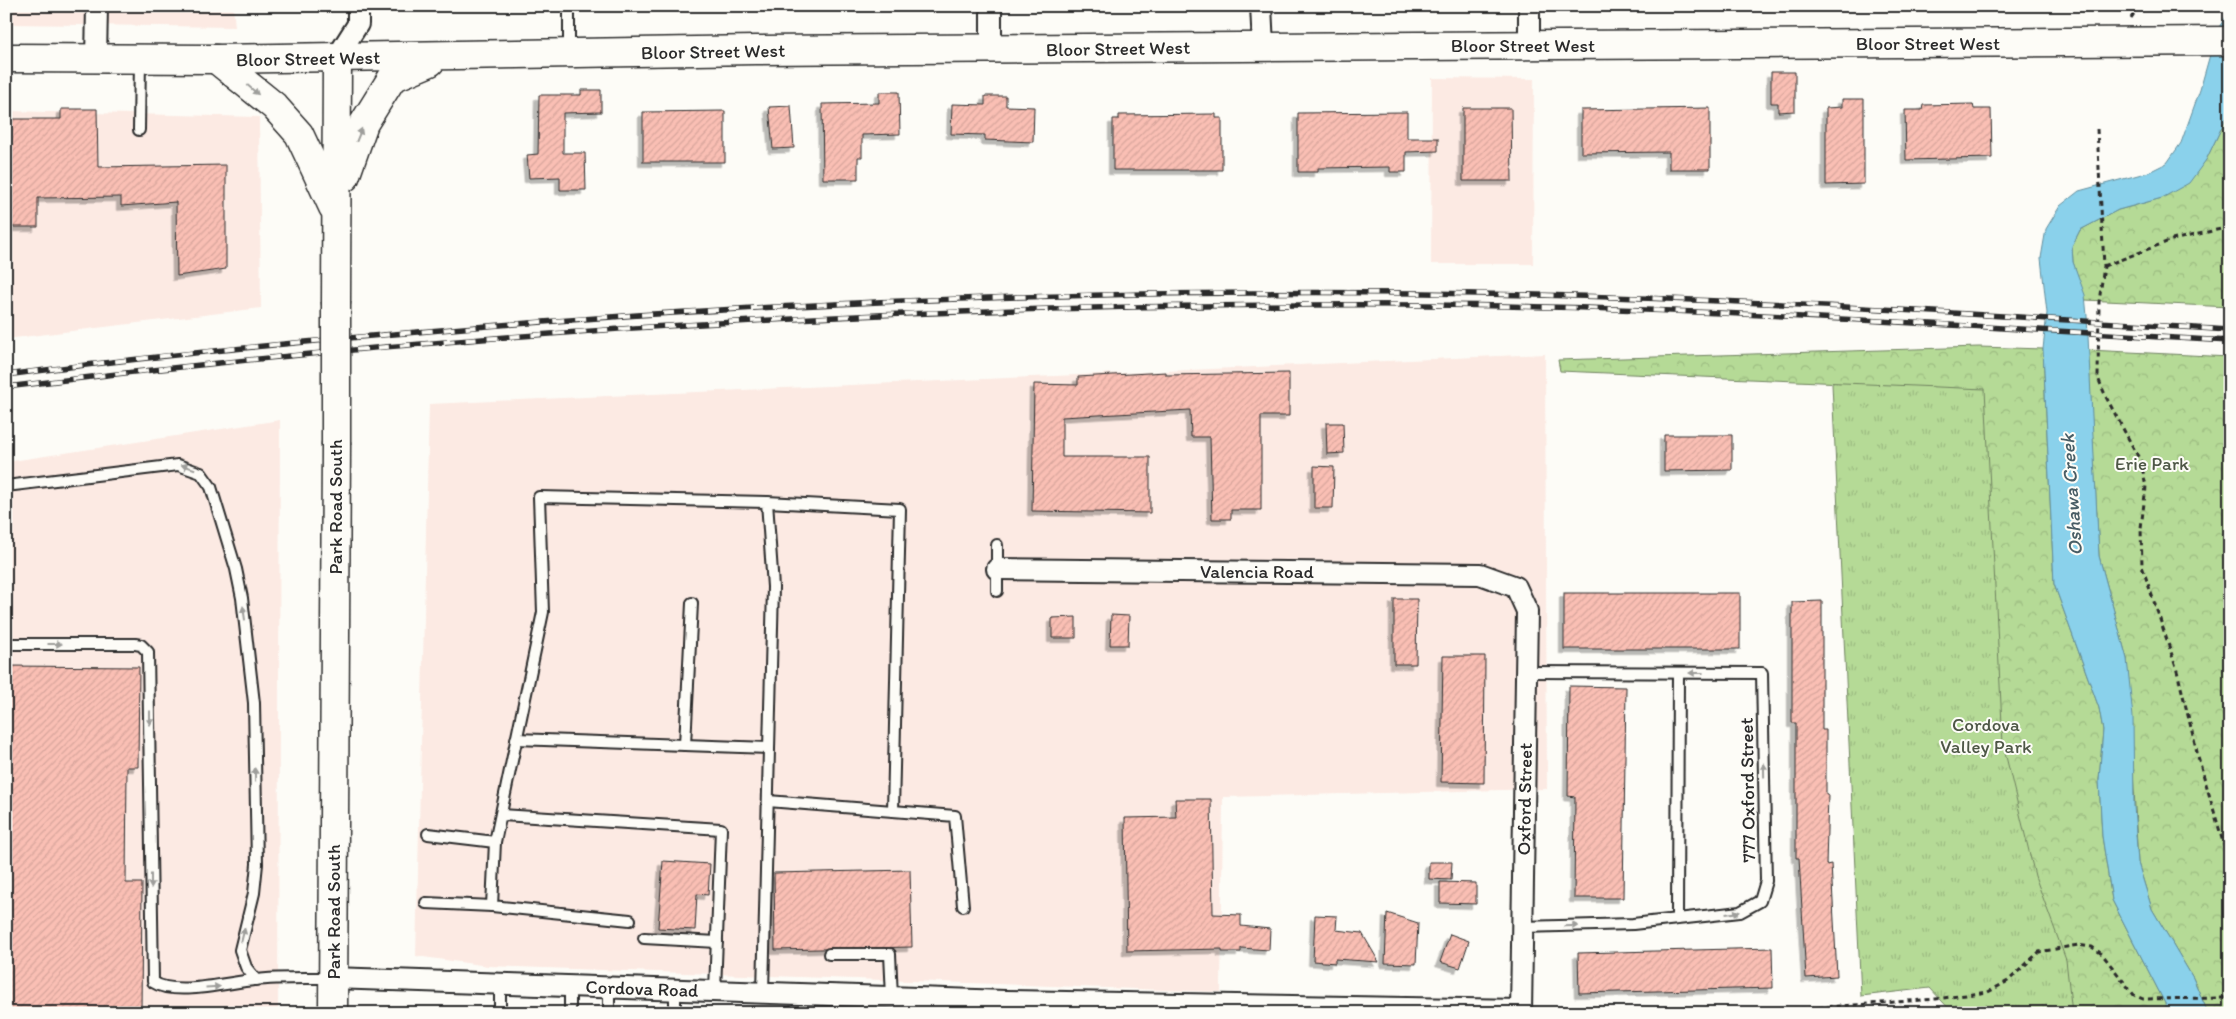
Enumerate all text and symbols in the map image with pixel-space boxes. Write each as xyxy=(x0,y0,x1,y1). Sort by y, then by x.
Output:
street label: Bloor Street West xyxy=(1856,32,2000,55)
street label: Bloor Street West xyxy=(1451,34,1595,57)
street label: Bloor Street West xyxy=(1046,36,1190,61)
street label: Bloor Street West xyxy=(641,39,785,64)
street label: Bloor Street West xyxy=(236,46,380,71)
one-way arrow xyxy=(247,85,260,96)
one-way arrow xyxy=(355,127,363,142)
water label: Oshawa Creek xyxy=(2055,432,2087,557)
street label: Park Road South xyxy=(324,439,347,575)
park label: Erie Park xyxy=(2115,452,2189,475)
one-way arrow xyxy=(180,463,195,471)
street label: Valencia Road xyxy=(1200,560,1315,583)
one-way arrow xyxy=(240,604,248,620)
one-way arrow xyxy=(47,640,63,648)
one-way arrow xyxy=(1688,669,1704,677)
one-way arrow xyxy=(146,711,154,727)
park label: Cordova Valley Park xyxy=(1940,713,2032,758)
street label: 777 Oxford Street xyxy=(1735,717,1760,863)
street label: Oxford Street xyxy=(1512,742,1537,856)
one-way arrow xyxy=(1760,761,1768,777)
one-way arrow xyxy=(251,766,259,782)
street label: Park Road South xyxy=(322,844,345,980)
one-way arrow xyxy=(147,873,155,889)
one-way arrow xyxy=(1725,908,1741,916)
one-way arrow xyxy=(1563,922,1579,930)
one-way arrow xyxy=(239,928,247,943)
street label: Cordova Road xyxy=(585,975,699,1002)
one-way arrow xyxy=(205,982,221,990)

